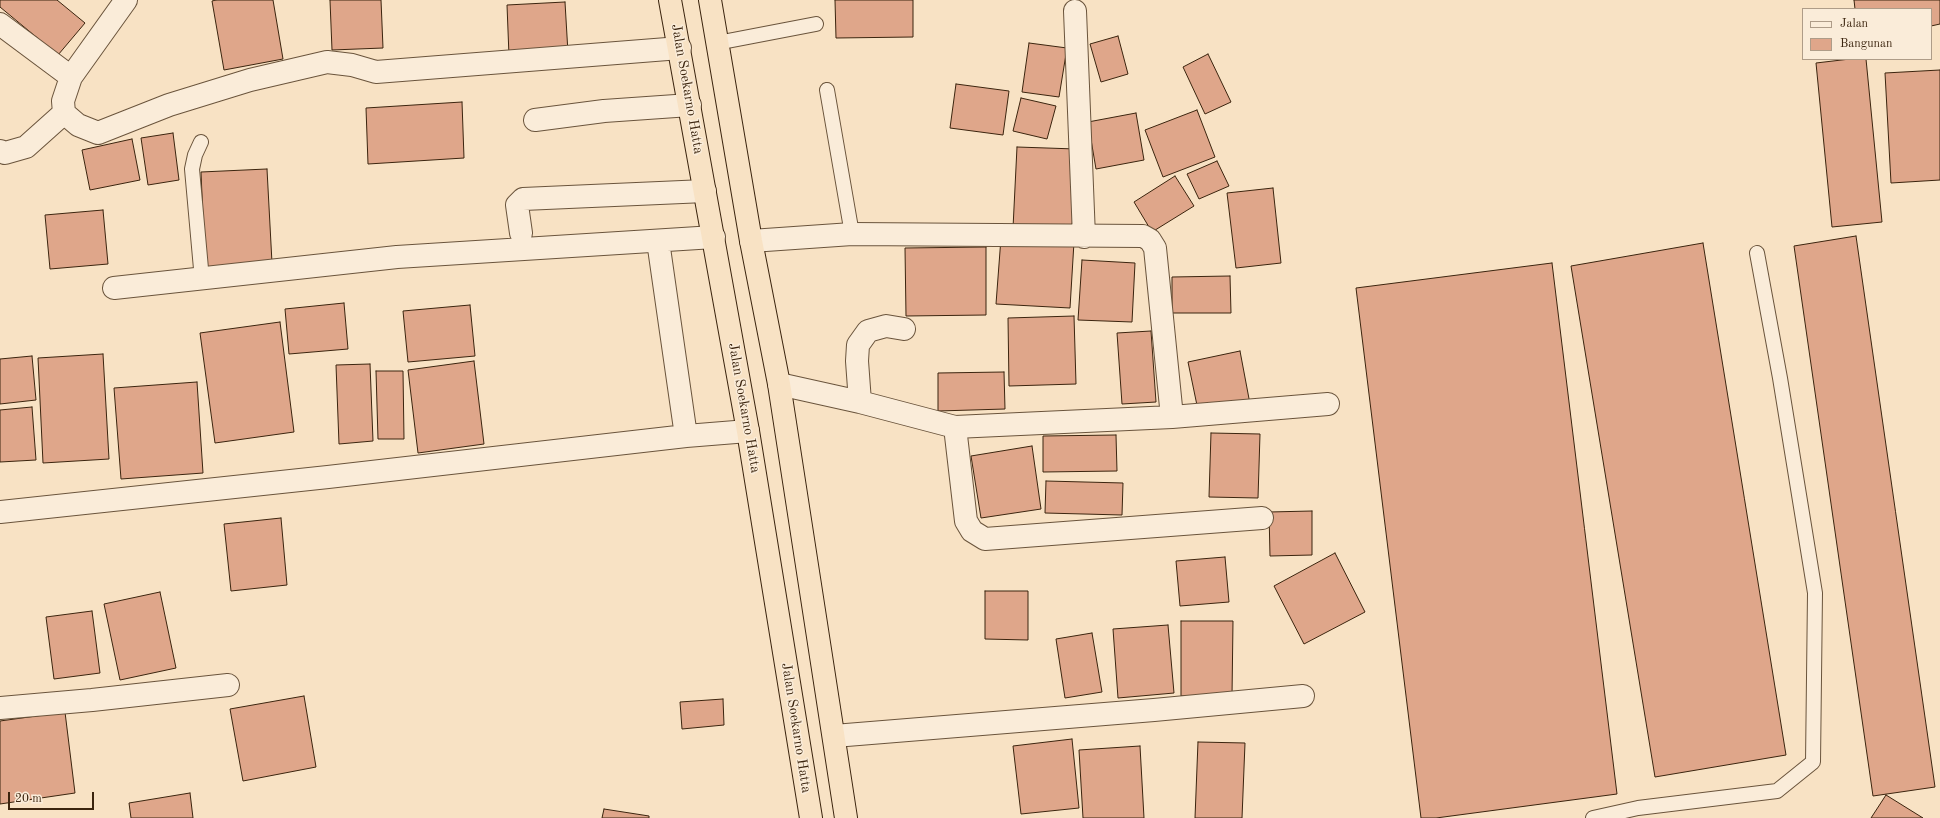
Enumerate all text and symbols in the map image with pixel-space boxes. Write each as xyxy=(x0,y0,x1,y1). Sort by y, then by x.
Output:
legend xyxy=(1802,8,1932,60)
text: Jalan xyxy=(1840,18,1868,30)
street label: Jalan Soekarno Hatta xyxy=(667,23,707,155)
text: Bangunan xyxy=(1840,38,1892,50)
street label: Jalan Soekarno Hatta xyxy=(724,342,764,474)
street label: Jalan Soekarno Hatta xyxy=(777,662,815,794)
scale bar xyxy=(10,784,96,810)
text: 20 m xyxy=(15,793,42,805)

